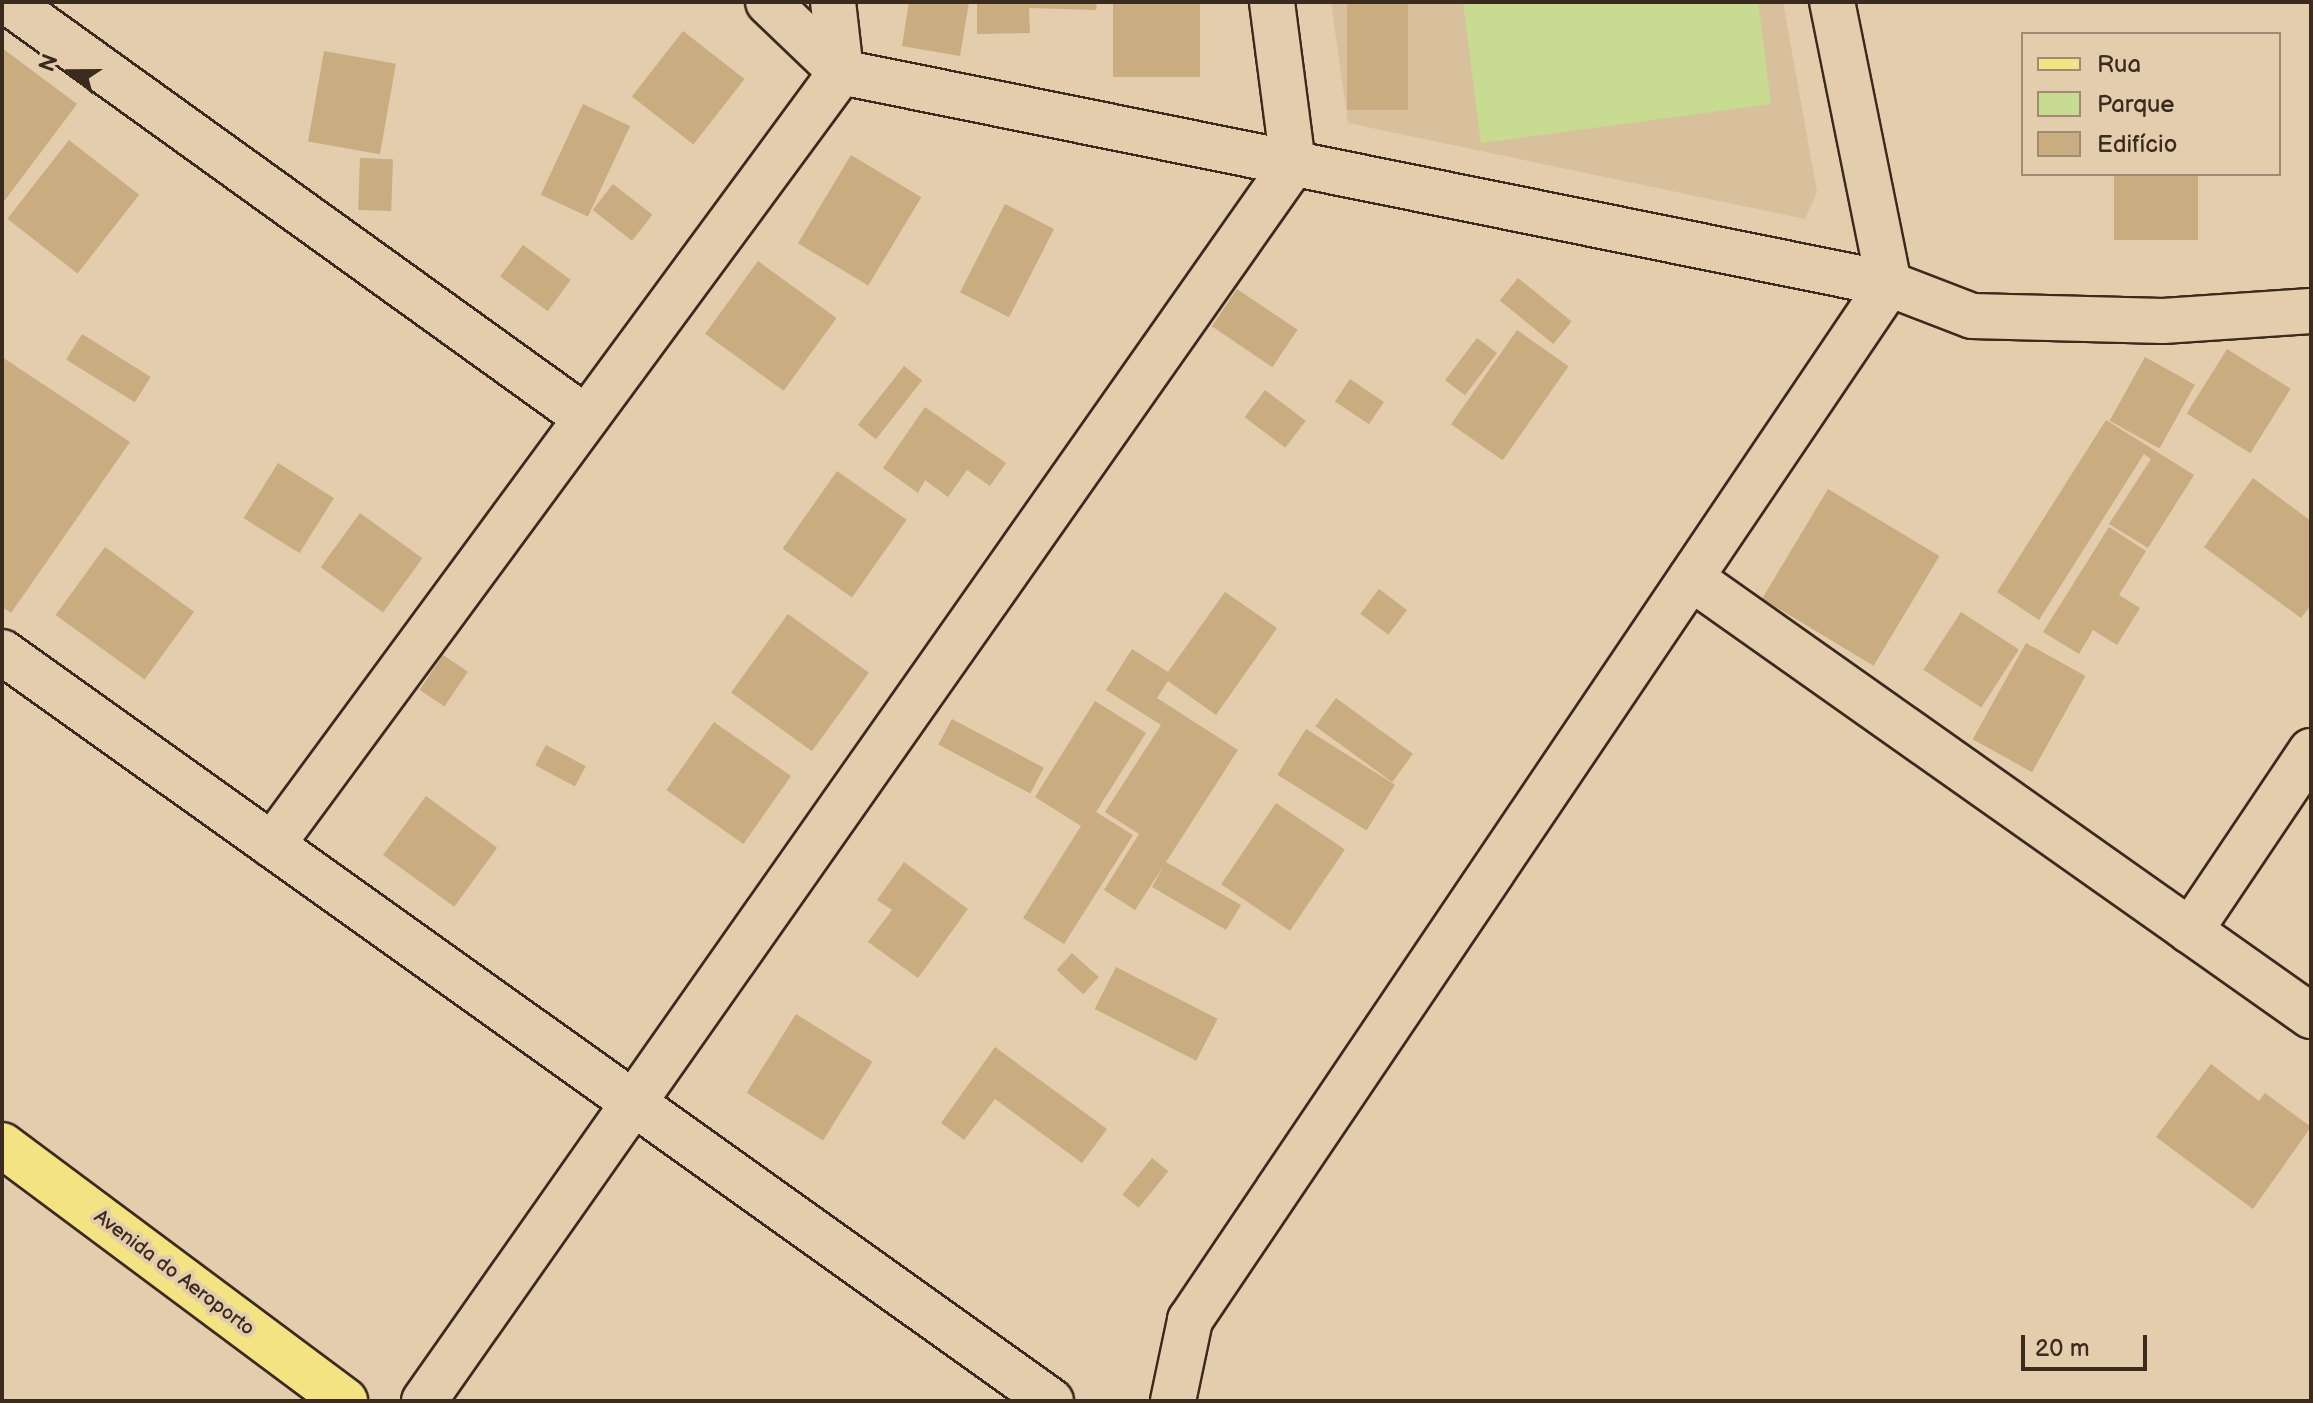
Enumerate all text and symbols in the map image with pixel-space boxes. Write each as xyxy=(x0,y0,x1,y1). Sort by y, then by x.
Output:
north arrow xyxy=(32,32,112,112)
legend xyxy=(2021,32,2281,176)
text: Rua xyxy=(2097,50,2141,79)
text: N xyxy=(34,51,65,76)
text: Parque xyxy=(2097,90,2175,119)
text: Edifício xyxy=(2097,130,2177,159)
street label: Avenida do Aeroporto xyxy=(89,1205,259,1341)
scale bar xyxy=(2025,1319,2151,1369)
text: 20 m xyxy=(2035,1334,2090,1363)

